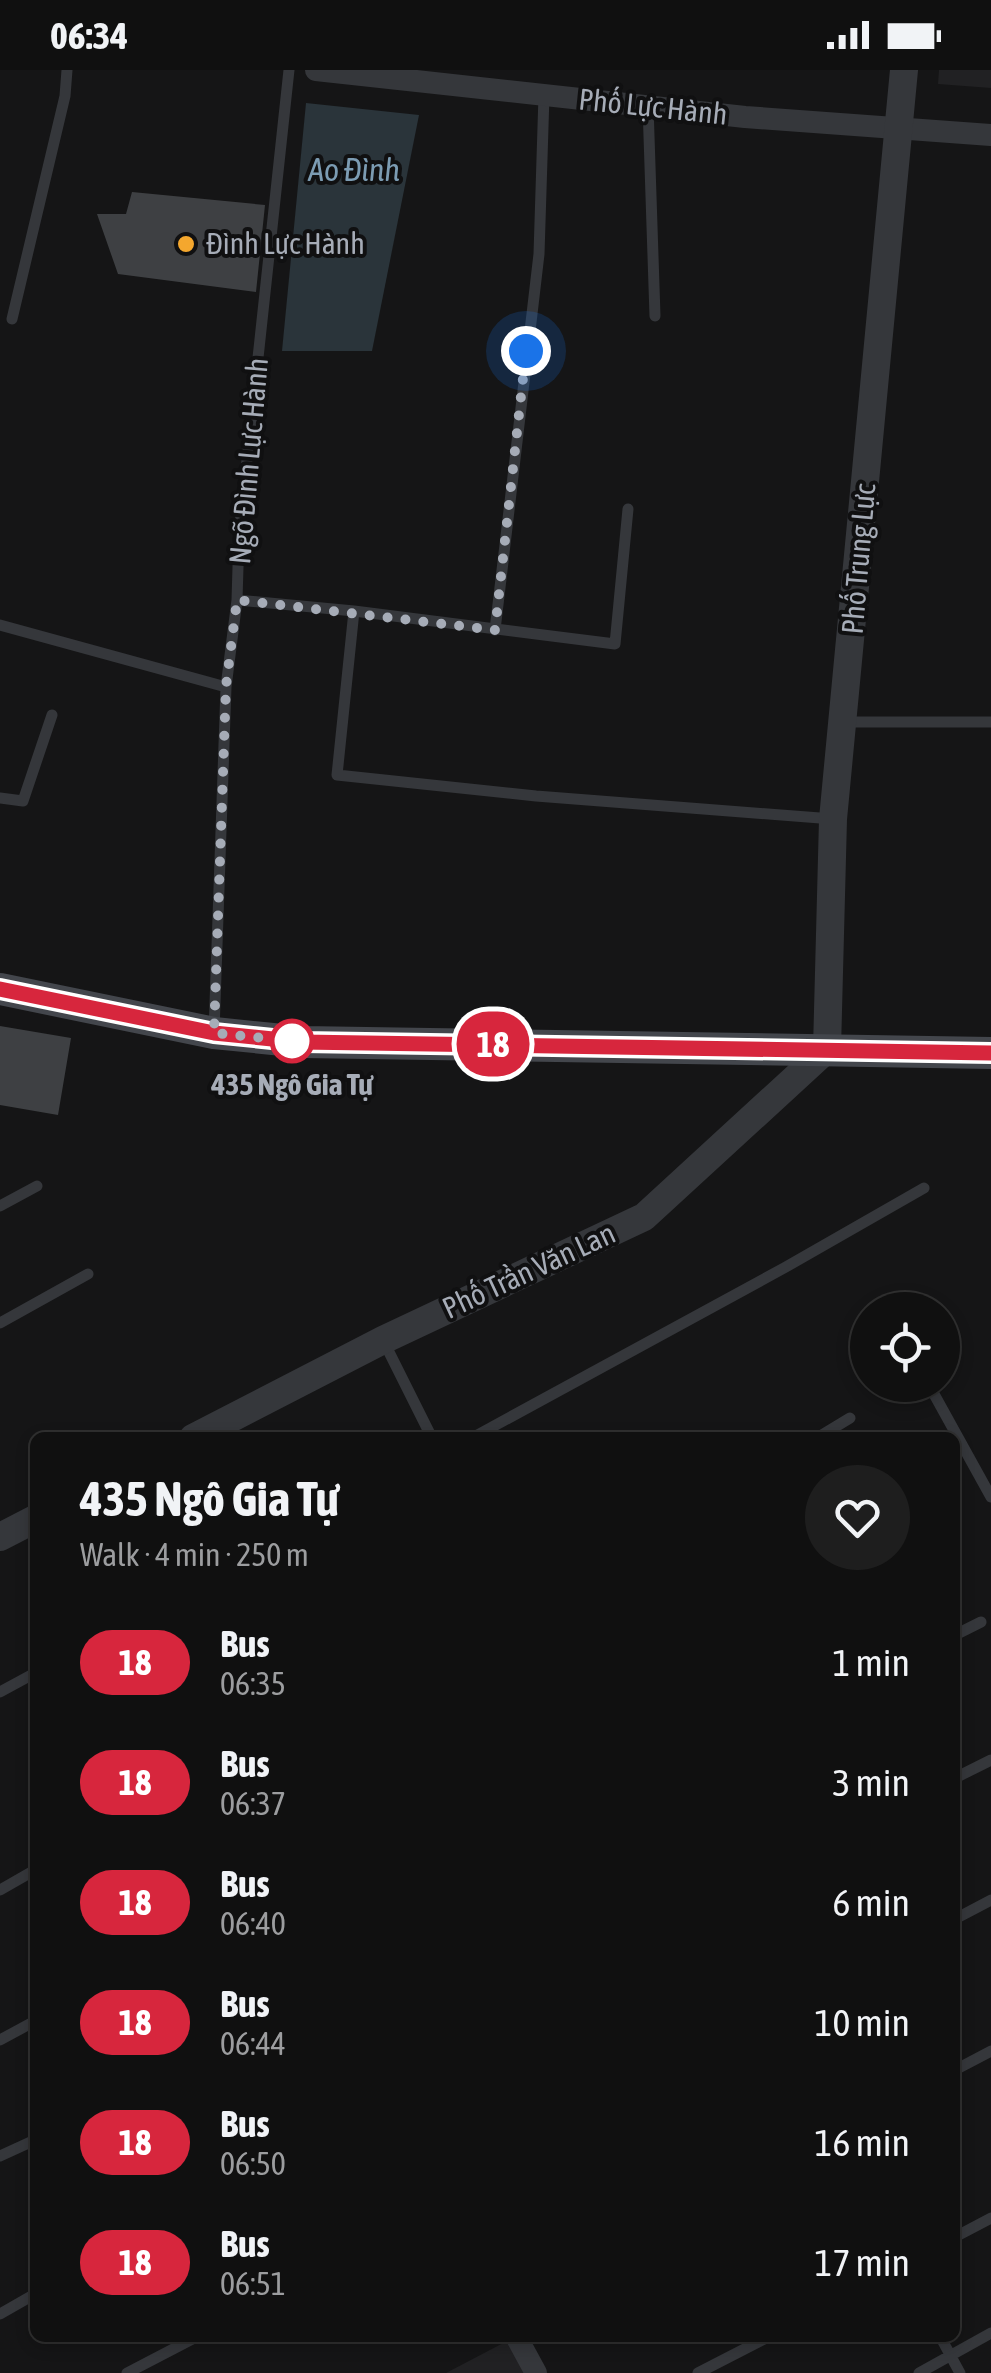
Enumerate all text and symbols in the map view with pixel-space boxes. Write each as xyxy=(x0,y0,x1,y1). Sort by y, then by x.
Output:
text: 06:34 xyxy=(50,14,128,57)
street label: Phố Lực Hành xyxy=(577,81,729,131)
water label: Ao Đình xyxy=(307,151,400,188)
place label: Đình Lực Hành xyxy=(206,226,365,260)
marker: Đình Lực Hành xyxy=(175,233,197,255)
your location xyxy=(501,326,551,376)
street label: Ngõ Đình Lực Hành xyxy=(222,356,274,565)
street label: Phố Trung Lực xyxy=(834,481,882,636)
line badge: 18 xyxy=(448,1012,538,1076)
marker: 435 Ngô Gia Tự xyxy=(271,1020,313,1062)
text: 18 xyxy=(477,1024,509,1064)
place label: 435 Ngô Gia Tự xyxy=(210,1067,374,1101)
street label: Phố Trần Văn Lan xyxy=(437,1215,620,1325)
map controls xyxy=(850,1292,960,1402)
button: locate xyxy=(850,1292,960,1402)
button: heart xyxy=(805,1465,910,1570)
text: 435 Ngô Gia Tự xyxy=(80,1471,339,1526)
text: Walk · 4 min · 250 m xyxy=(80,1536,309,1573)
text: Bus xyxy=(220,1622,270,1665)
text: 1 min xyxy=(832,1641,910,1684)
text: 18 xyxy=(119,1642,151,1682)
text: 06:35 xyxy=(220,1665,286,1702)
text: Bus xyxy=(220,1742,270,1785)
text: 3 min xyxy=(832,1761,910,1804)
text: 18 xyxy=(119,1762,151,1802)
text: 06:37 xyxy=(220,1785,286,1822)
text: Bus xyxy=(220,1862,270,1905)
text: 6 min xyxy=(832,1881,910,1924)
text: 18 xyxy=(119,1882,151,1922)
text: 06:40 xyxy=(220,1905,286,1942)
text: Bus xyxy=(220,1982,270,2025)
text: 10 min xyxy=(815,2001,910,2044)
text: 18 xyxy=(119,2002,151,2042)
text: 06:44 xyxy=(220,2025,286,2062)
text: Bus xyxy=(220,2102,270,2145)
text: 16 min xyxy=(815,2121,910,2164)
text: 18 xyxy=(119,2122,151,2162)
text: 06:50 xyxy=(220,2145,286,2182)
text: Bus xyxy=(220,2222,270,2265)
text: 17 min xyxy=(815,2241,910,2284)
text: 18 xyxy=(119,2242,151,2282)
text: 06:51 xyxy=(220,2265,286,2302)

